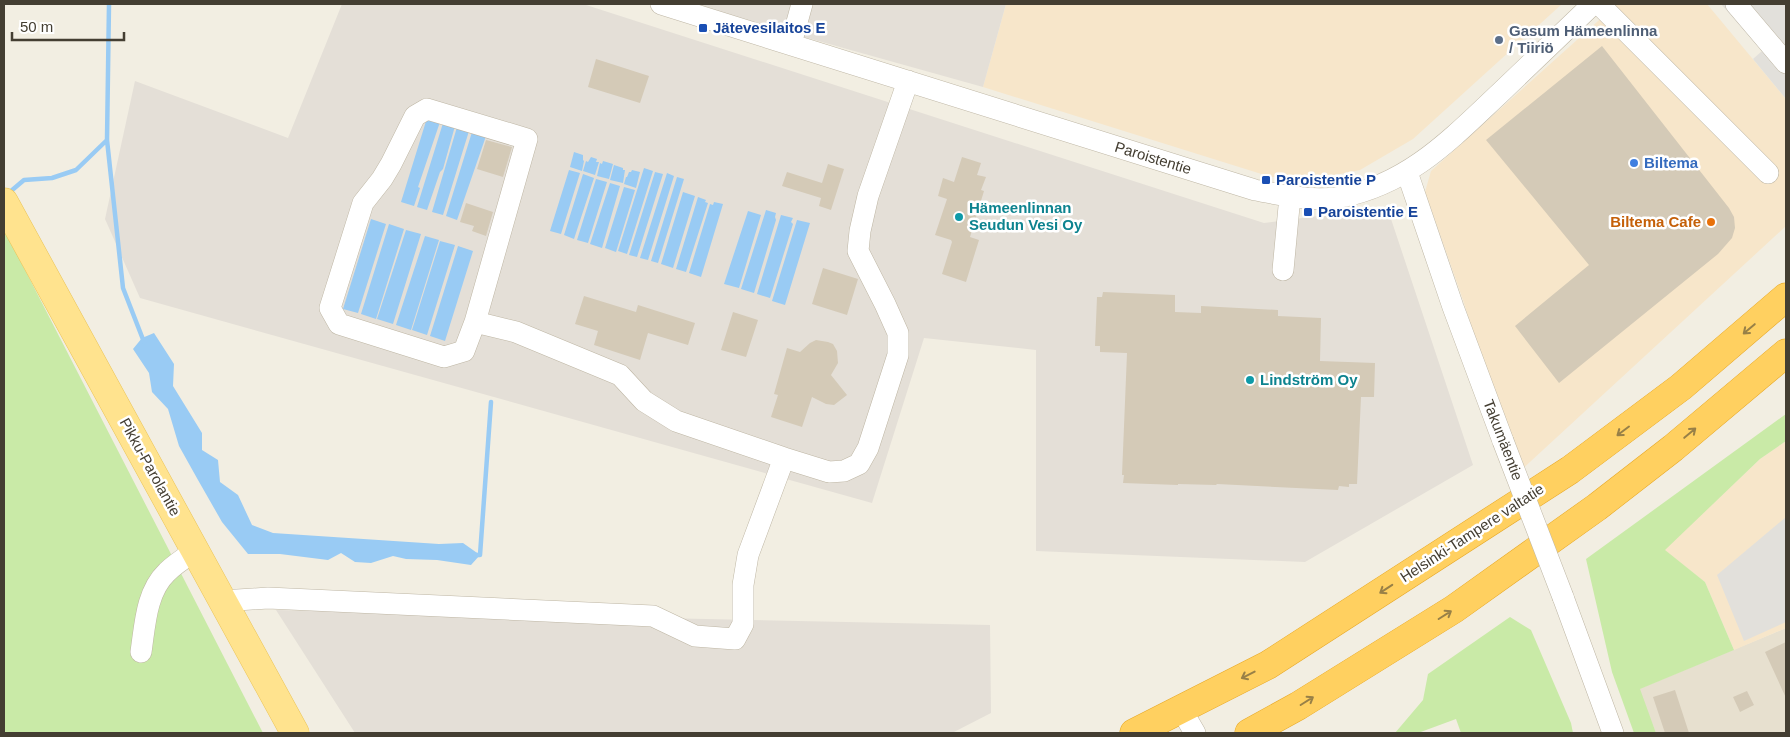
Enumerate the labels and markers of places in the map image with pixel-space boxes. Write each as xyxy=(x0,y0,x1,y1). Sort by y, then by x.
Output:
place label: Jätevesilaitos E xyxy=(713,19,826,36)
marker: Jätevesilaitos E xyxy=(697,22,709,34)
place label: Gasum Hämeenlinna / Tiiriö xyxy=(1509,22,1658,56)
marker: Gasum Hämeenlinna / Tiiriö xyxy=(1493,34,1505,46)
place label: Biltema xyxy=(1644,154,1699,171)
marker: Biltema xyxy=(1628,157,1640,169)
place label: Paroistentie P xyxy=(1276,171,1376,188)
marker: Paroistentie P xyxy=(1260,174,1272,186)
place label: Hämeenlinnan Seudun Vesi Oy xyxy=(969,199,1083,233)
place label: Paroistentie E xyxy=(1318,203,1418,220)
marker: Paroistentie E xyxy=(1302,206,1314,218)
marker: Hämeenlinnan Seudun Vesi Oy xyxy=(953,211,965,223)
place label: Biltema Cafe xyxy=(1610,213,1701,230)
marker: Biltema Cafe xyxy=(1705,216,1717,228)
place label: Lindström Oy xyxy=(1260,371,1358,388)
marker: Lindström Oy xyxy=(1244,374,1256,386)

